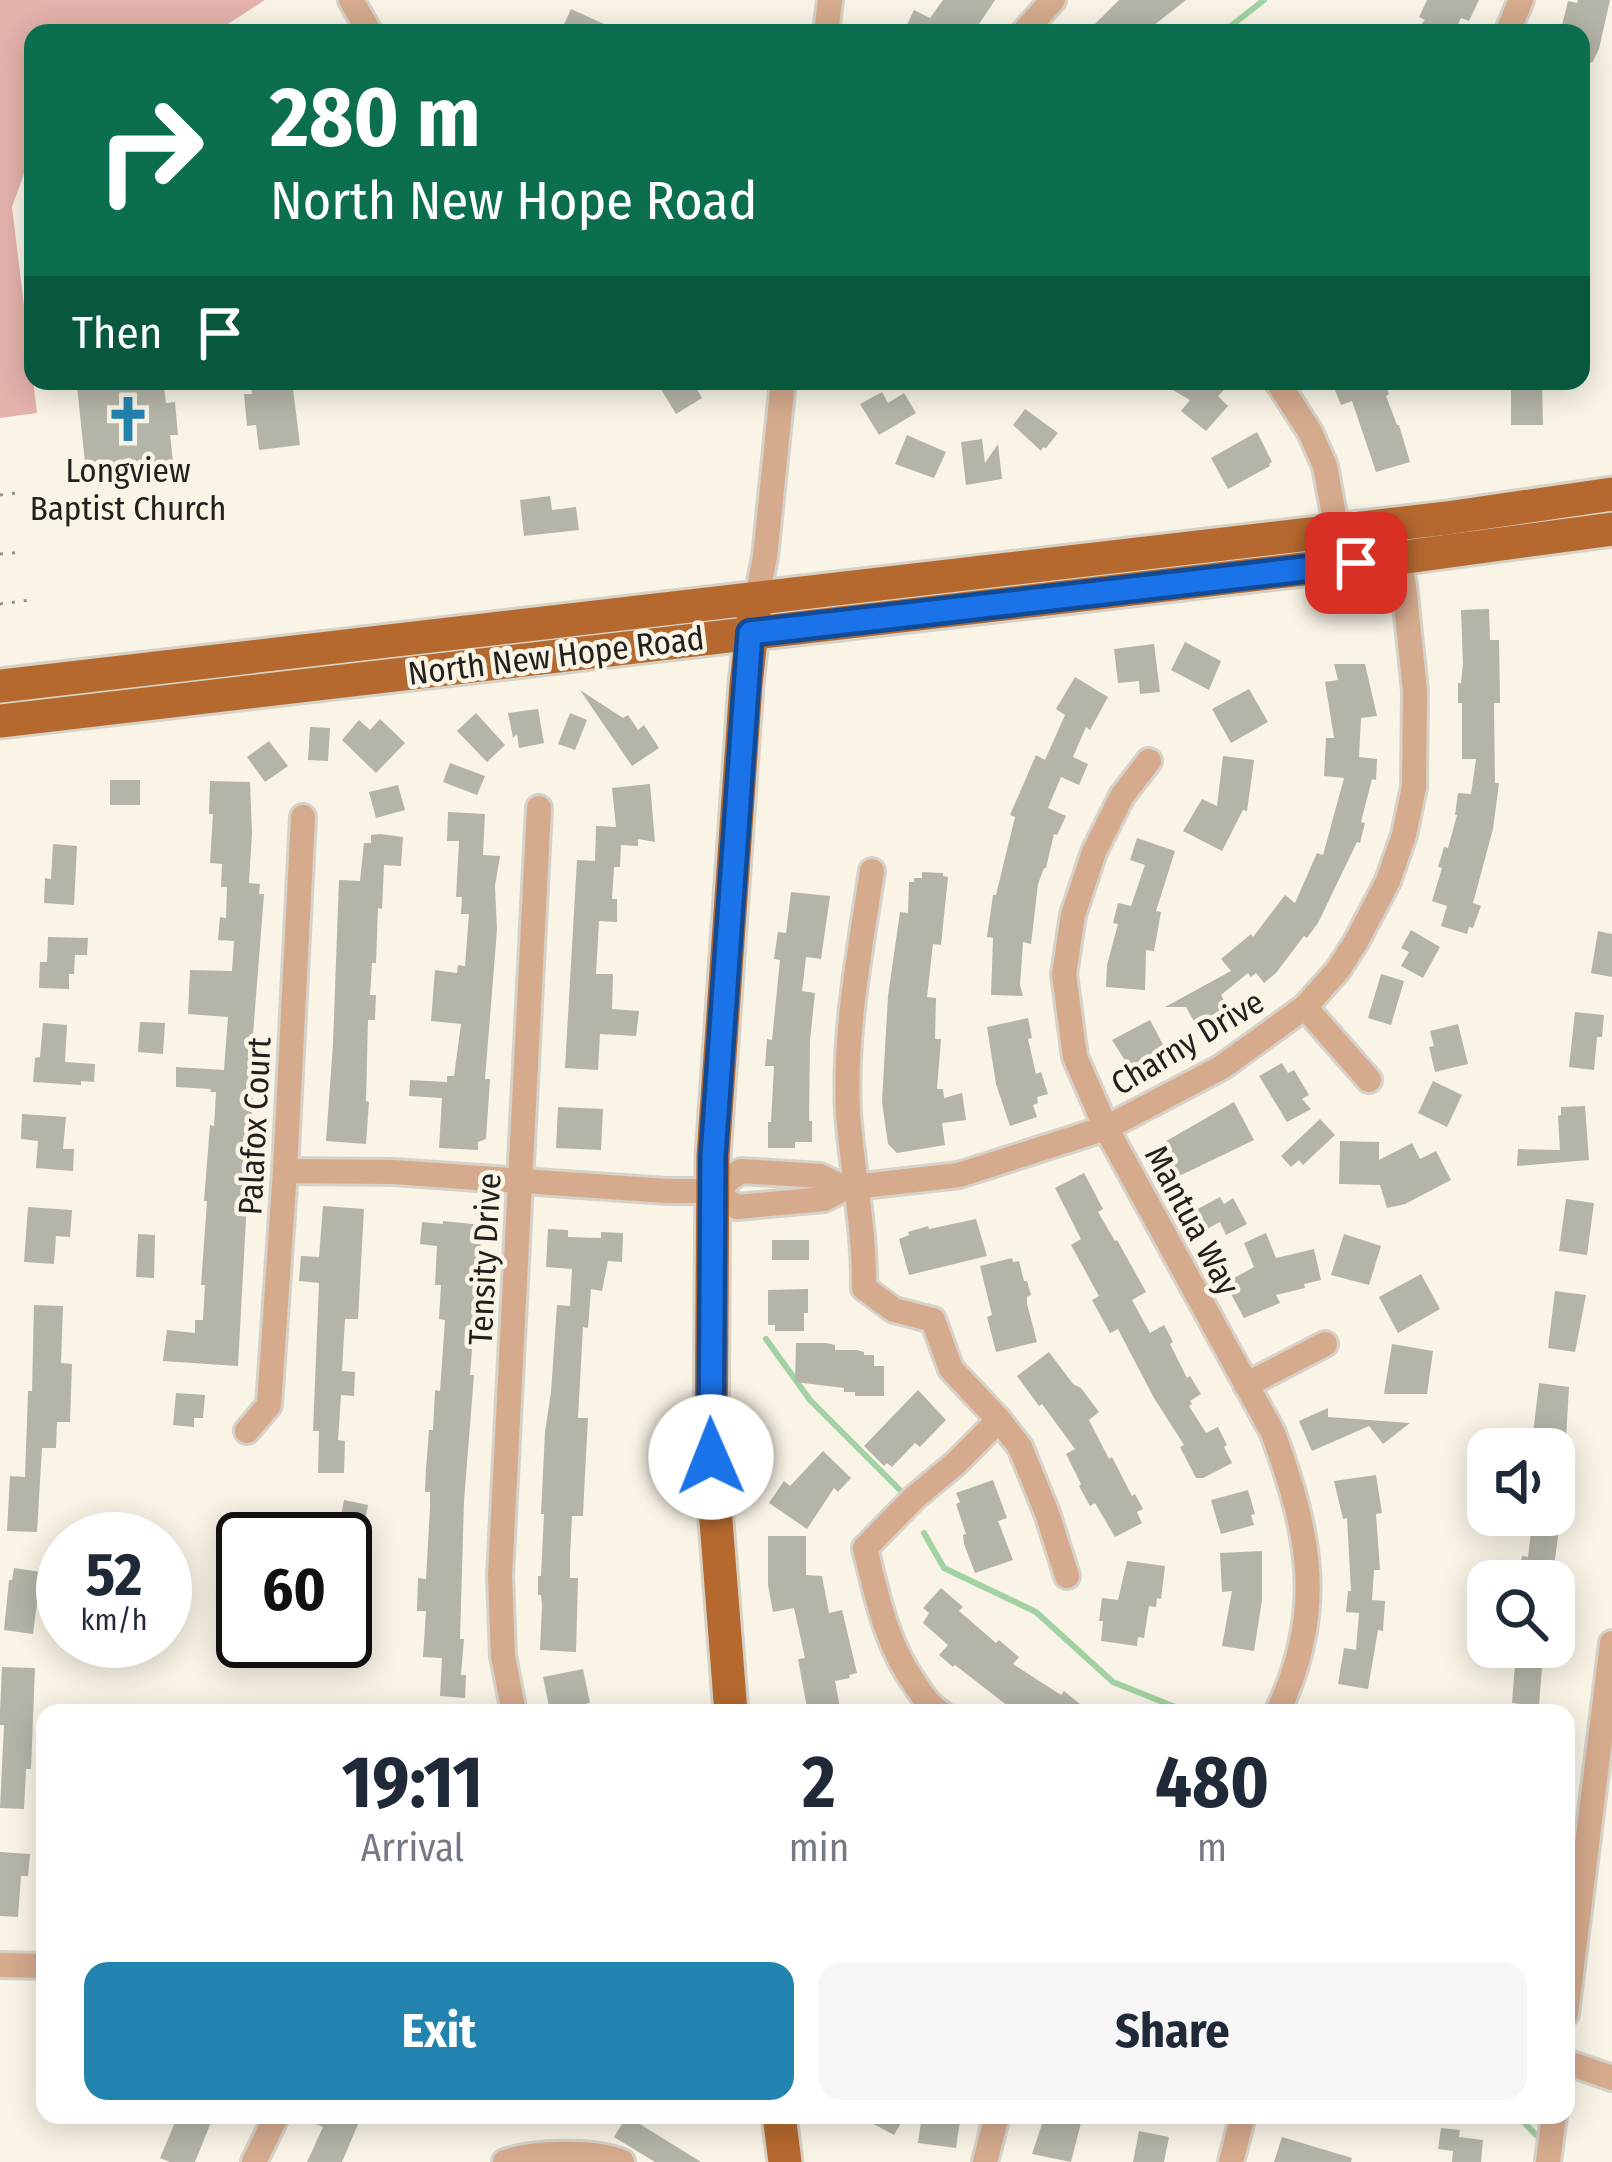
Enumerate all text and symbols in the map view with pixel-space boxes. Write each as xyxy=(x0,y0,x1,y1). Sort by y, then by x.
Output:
text: 280 m xyxy=(270,67,481,168)
icon: right xyxy=(72,72,228,228)
text: North New Hope Road xyxy=(270,169,758,233)
icon: arrive xyxy=(187,300,253,366)
text: Then xyxy=(72,306,163,360)
church icon: Longview Baptist Church xyxy=(103,394,153,444)
place label: Longview Baptist Church xyxy=(30,451,226,529)
pin xyxy=(1305,512,1407,614)
icon: arrive xyxy=(1323,530,1389,596)
street label: North New Hope Road xyxy=(406,618,706,694)
street label: Charny Drive xyxy=(1104,982,1271,1104)
street label: Palafox Court xyxy=(230,1036,280,1216)
street label: Mantua Way xyxy=(1136,1139,1248,1302)
street label: Tensity Drive xyxy=(461,1172,509,1346)
position arrow xyxy=(648,1394,774,1520)
map controls xyxy=(1467,1428,1575,1668)
button: sound xyxy=(1467,1428,1575,1536)
speed limit sign: 60 xyxy=(216,1512,372,1668)
text: 52 xyxy=(86,1539,142,1611)
button: search xyxy=(1467,1560,1575,1668)
text: km/h xyxy=(81,1602,147,1638)
text: 19:11 xyxy=(342,1740,483,1826)
text: 2 xyxy=(802,1740,836,1826)
text: 480 xyxy=(1155,1740,1269,1826)
text: Arrival xyxy=(361,1825,464,1871)
text: min xyxy=(789,1825,849,1871)
text: m xyxy=(1197,1825,1227,1871)
button: Exit xyxy=(84,1962,794,2100)
button: Share xyxy=(818,1962,1527,2100)

